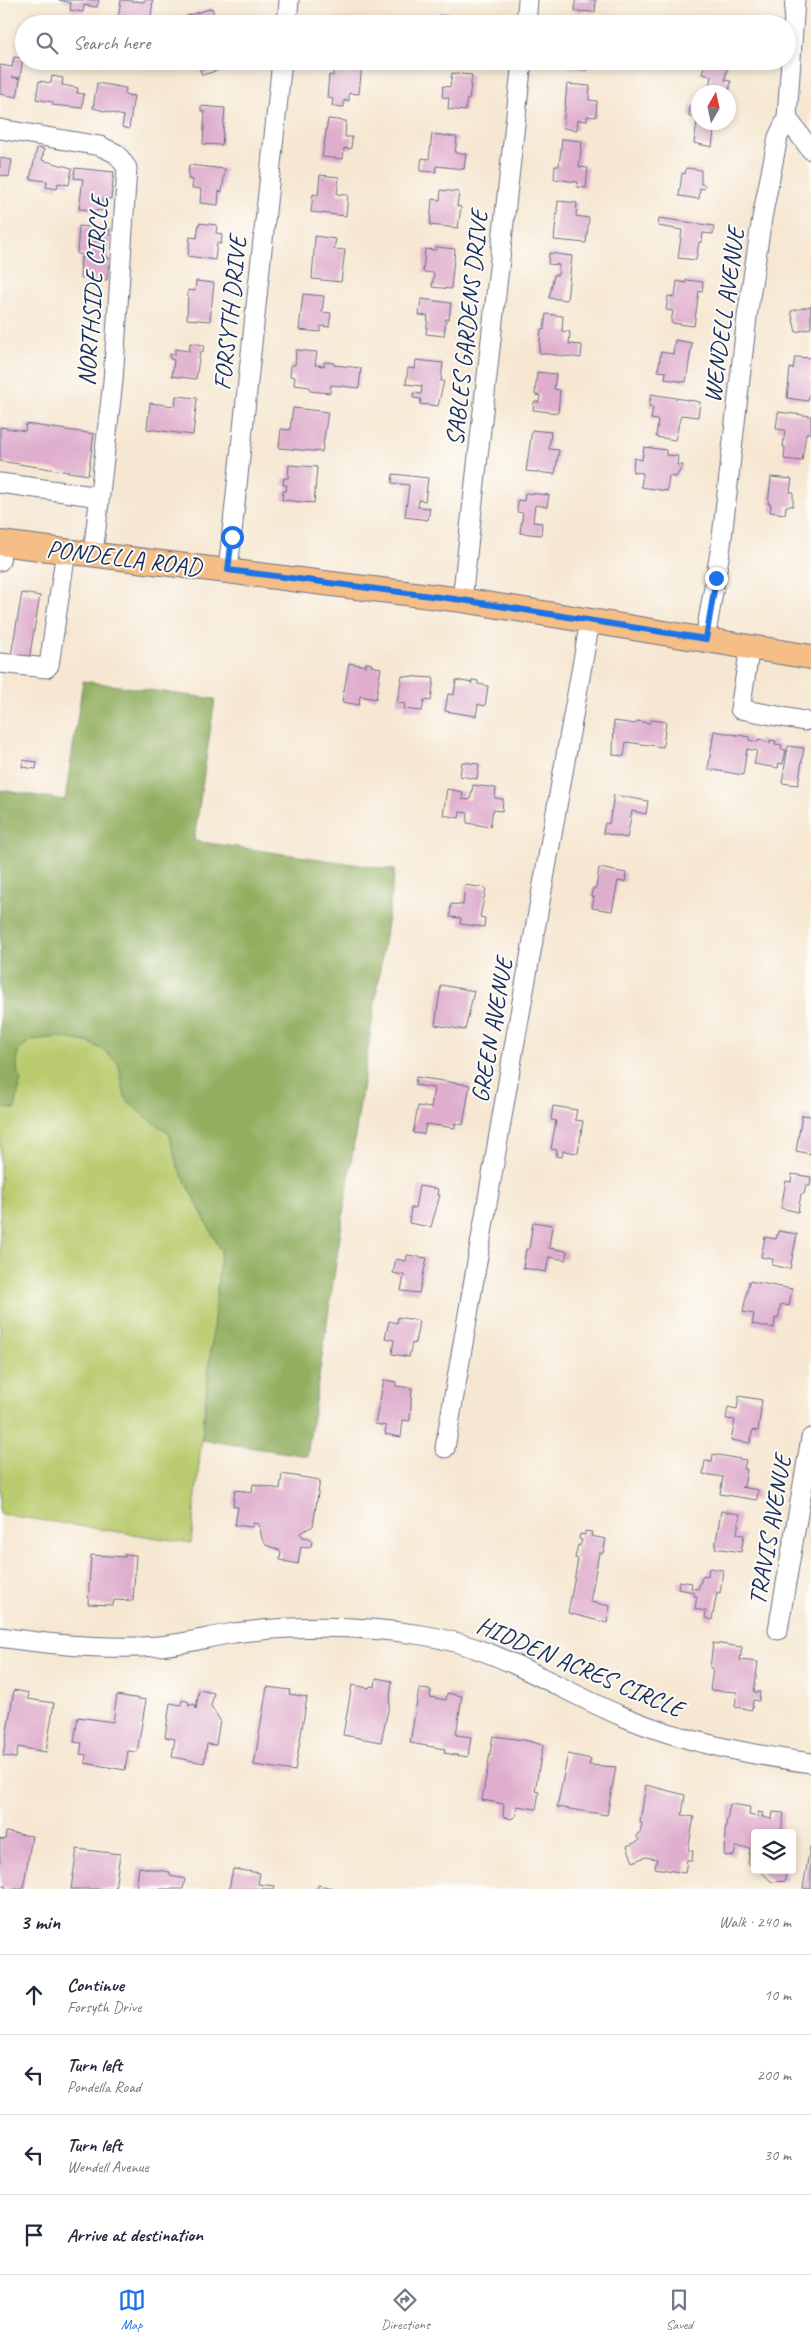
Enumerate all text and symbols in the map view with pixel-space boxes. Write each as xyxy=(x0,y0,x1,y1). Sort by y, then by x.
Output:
search box xyxy=(15,15,796,70)
icon: search xyxy=(33,29,61,57)
text: Search here xyxy=(73,31,150,55)
north arrow xyxy=(691,85,736,130)
street label: NORTHSIDE CIRCLE xyxy=(70,192,116,387)
street label: SABLES GARDENS DRIVE xyxy=(439,205,496,447)
street label: WENDELL AVENUE xyxy=(696,222,753,405)
street label: FORSYTH DRIVE xyxy=(206,231,254,392)
route start xyxy=(221,526,244,549)
street label: PONDELLA ROAD xyxy=(45,533,206,584)
route end xyxy=(705,567,728,590)
street label: GREEN AVENUE xyxy=(464,952,521,1105)
street label: TRAVIS AVENUE xyxy=(741,1449,800,1608)
street label: HIDDEN ACRES CIRCLE xyxy=(472,1609,691,1726)
map controls xyxy=(751,1829,796,1874)
button: layers xyxy=(751,1829,796,1874)
text: 3 min xyxy=(20,1909,60,1935)
text: Walk · 240 m xyxy=(719,1912,791,1932)
text: Continue xyxy=(67,1973,124,1997)
icon: ahead xyxy=(20,1981,48,2009)
text: 10 m xyxy=(764,1985,791,2005)
text: Forsyth Drive xyxy=(67,1997,141,2017)
text: Turn left xyxy=(67,2053,122,2077)
icon: left xyxy=(20,2061,48,2089)
text: 200 m xyxy=(757,2065,791,2085)
text: Pondella Road xyxy=(67,2077,141,2097)
text: Turn left xyxy=(67,2133,122,2157)
icon: left xyxy=(20,2141,48,2169)
text: 30 m xyxy=(764,2145,791,2165)
text: Wendell Avenue xyxy=(67,2157,149,2177)
icon: arrive xyxy=(20,2221,48,2249)
text: Arrive at destination xyxy=(67,2223,203,2247)
tab: Map xyxy=(118,2286,146,2333)
tab: Directions xyxy=(381,2286,430,2333)
tab: Saved xyxy=(665,2286,693,2333)

